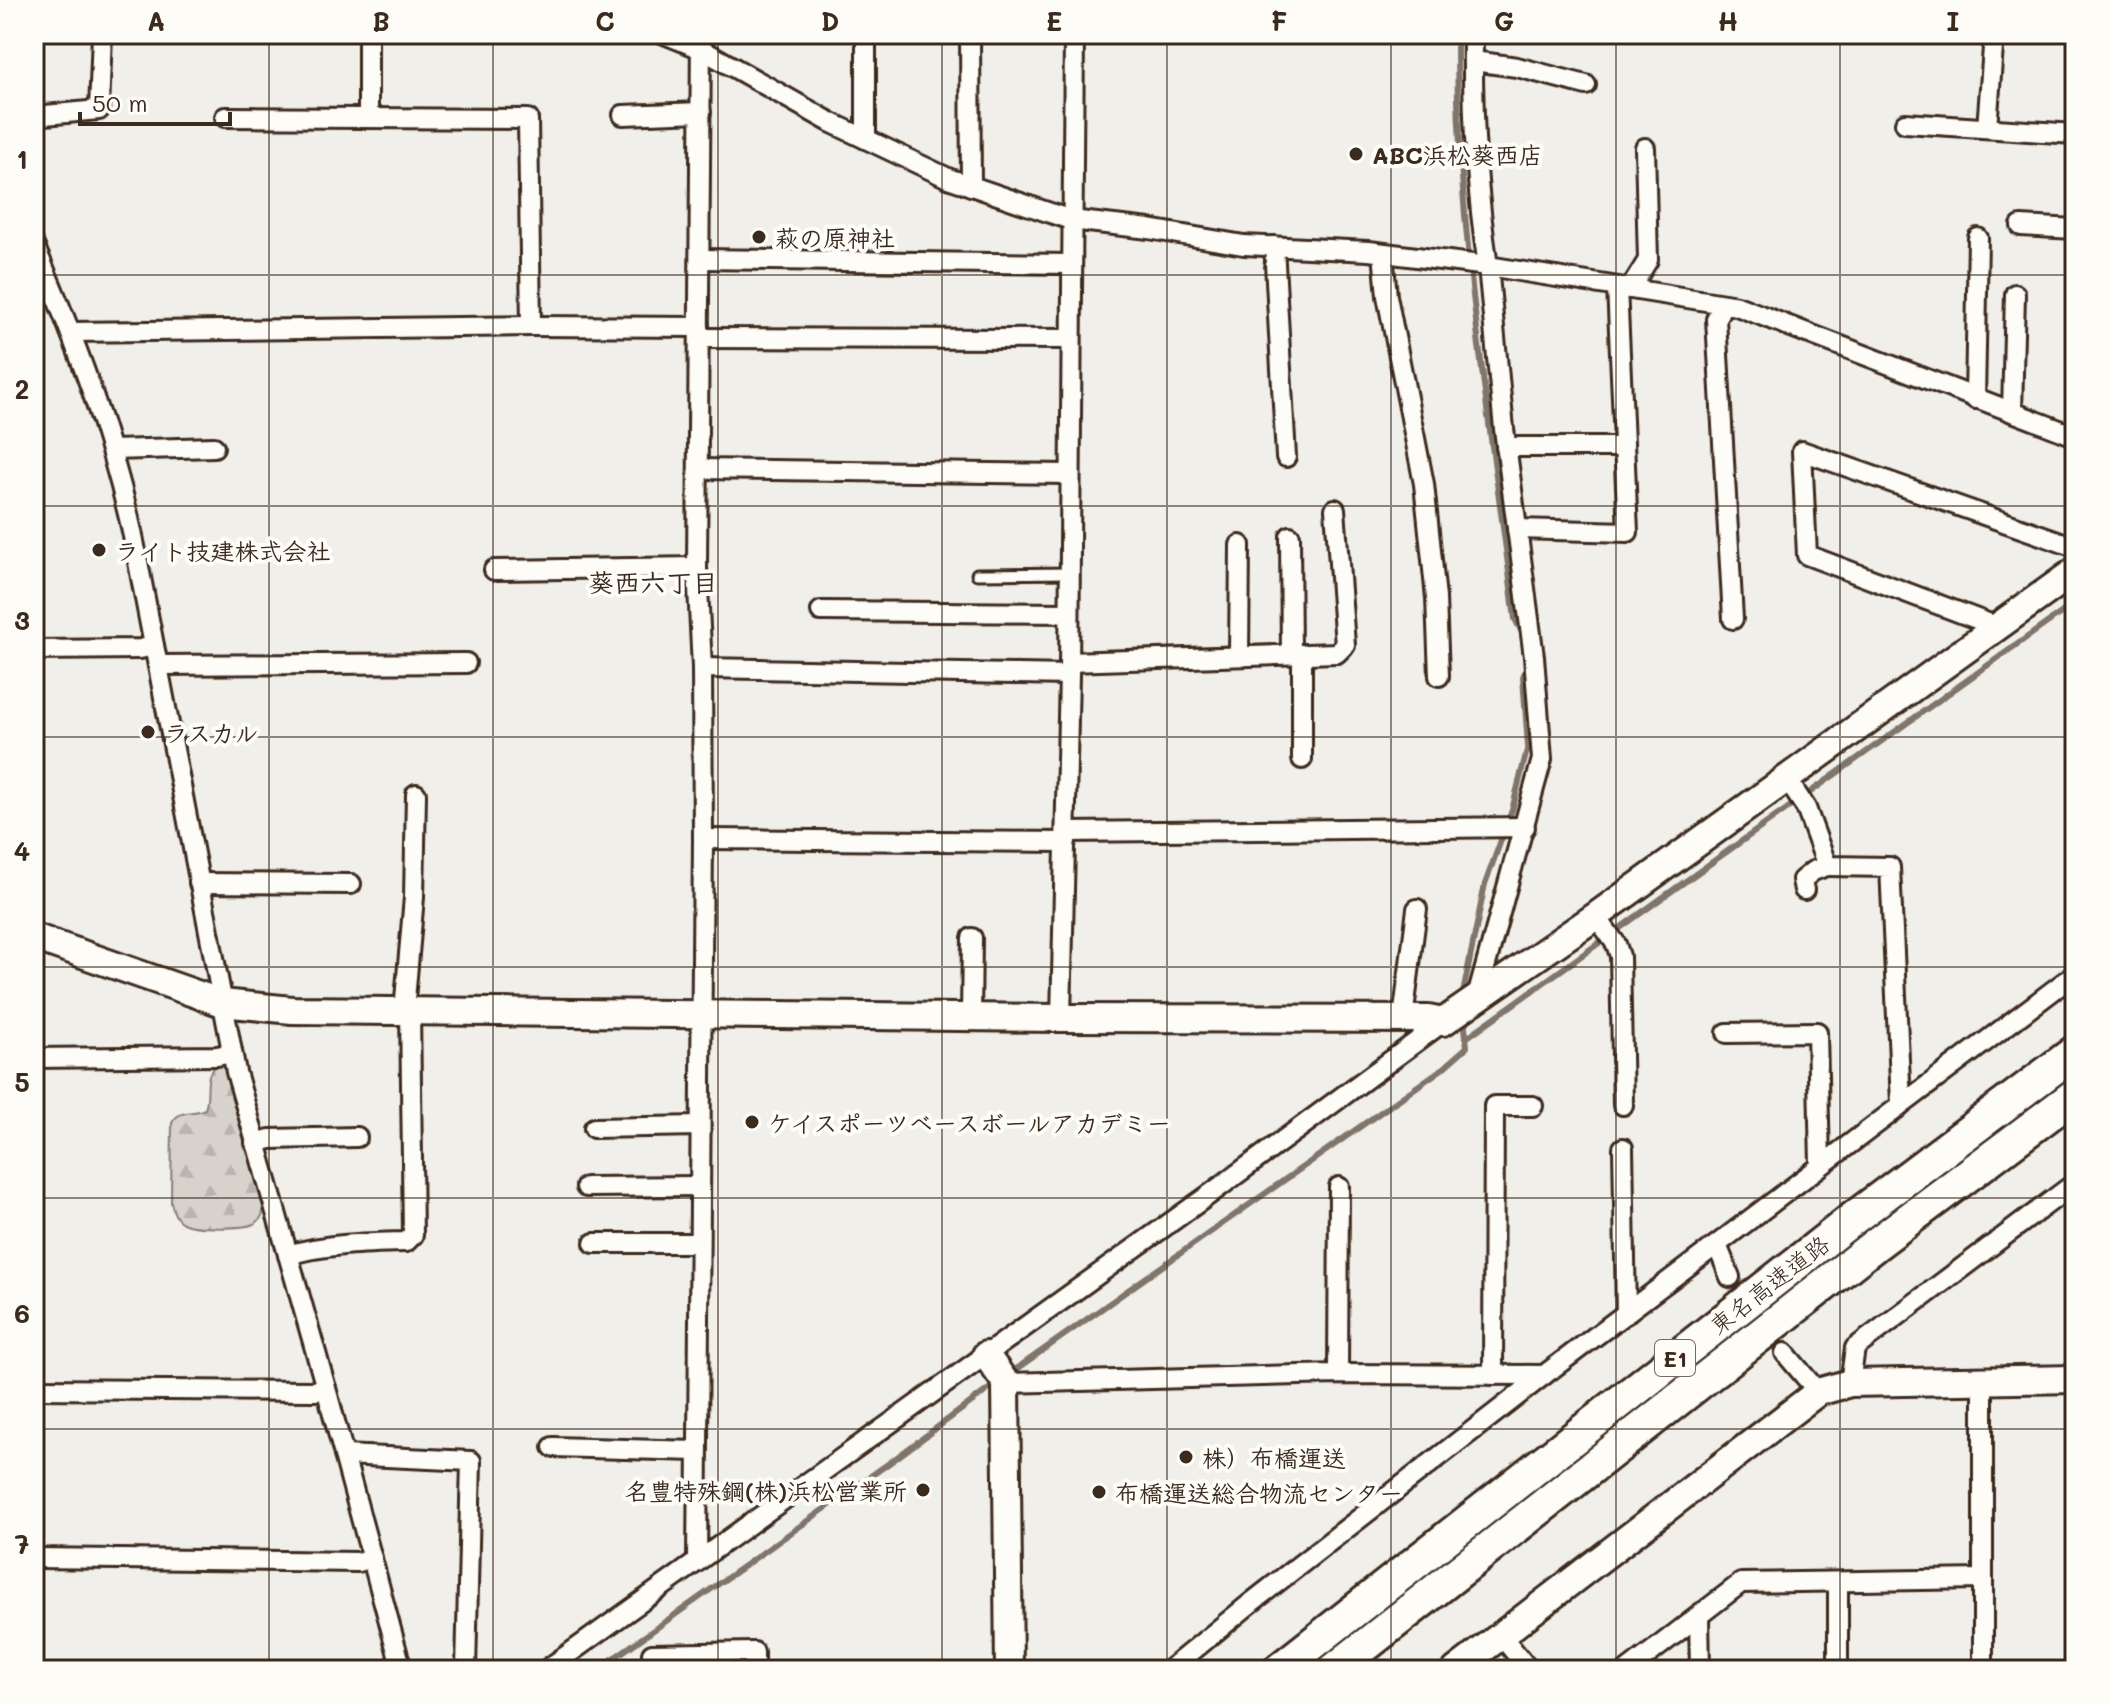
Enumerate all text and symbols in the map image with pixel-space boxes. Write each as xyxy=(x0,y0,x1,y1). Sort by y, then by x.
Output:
text: A xyxy=(147,4,165,38)
text: B xyxy=(372,4,390,38)
text: C xyxy=(595,4,615,38)
text: D xyxy=(821,4,839,38)
text: E xyxy=(1046,4,1062,38)
text: F xyxy=(1271,4,1287,38)
text: G xyxy=(1494,4,1514,38)
text: H xyxy=(1718,4,1738,38)
text: I xyxy=(1946,4,1960,38)
scale bar xyxy=(80,76,230,126)
text: 50 m xyxy=(92,87,148,118)
place label: ABC浜松葵西店 xyxy=(1372,139,1543,170)
text: 1 xyxy=(16,142,28,176)
marker: ABC浜松葵西店 xyxy=(1347,145,1365,163)
place label: 萩の原神社 xyxy=(775,222,895,253)
marker: 萩の原神社 xyxy=(750,228,768,246)
text: 2 xyxy=(15,372,29,406)
place label: ライト技建株式会社 xyxy=(115,535,331,566)
marker: ライト技建株式会社 xyxy=(90,541,108,559)
district label: 葵西六丁目 xyxy=(588,565,718,599)
text: 3 xyxy=(14,603,30,637)
place label: ラスカル xyxy=(164,717,259,748)
marker: ラスカル xyxy=(139,723,157,741)
text: 4 xyxy=(14,834,30,868)
text: 5 xyxy=(14,1065,30,1099)
place label: ケイスポーツベースボールアカデミー xyxy=(768,1107,1171,1138)
marker: ケイスポーツベースボールアカデミー xyxy=(743,1113,761,1131)
street label: 東名高速道路 xyxy=(1703,1227,1835,1341)
text: 6 xyxy=(14,1296,30,1330)
road number: E1 xyxy=(1655,1340,1695,1376)
place label: 株）布橋運送 xyxy=(1202,1442,1346,1473)
marker: 株）布橋運送 xyxy=(1177,1448,1195,1466)
place label: 名豊特殊鋼(株)浜松営業所 xyxy=(625,1475,907,1506)
place label: 布橋運送総合物流センター xyxy=(1115,1477,1403,1508)
marker: 名豊特殊鋼(株)浜松営業所 xyxy=(914,1481,932,1499)
marker: 布橋運送総合物流センター xyxy=(1090,1483,1108,1501)
text: 7 xyxy=(15,1527,29,1561)

